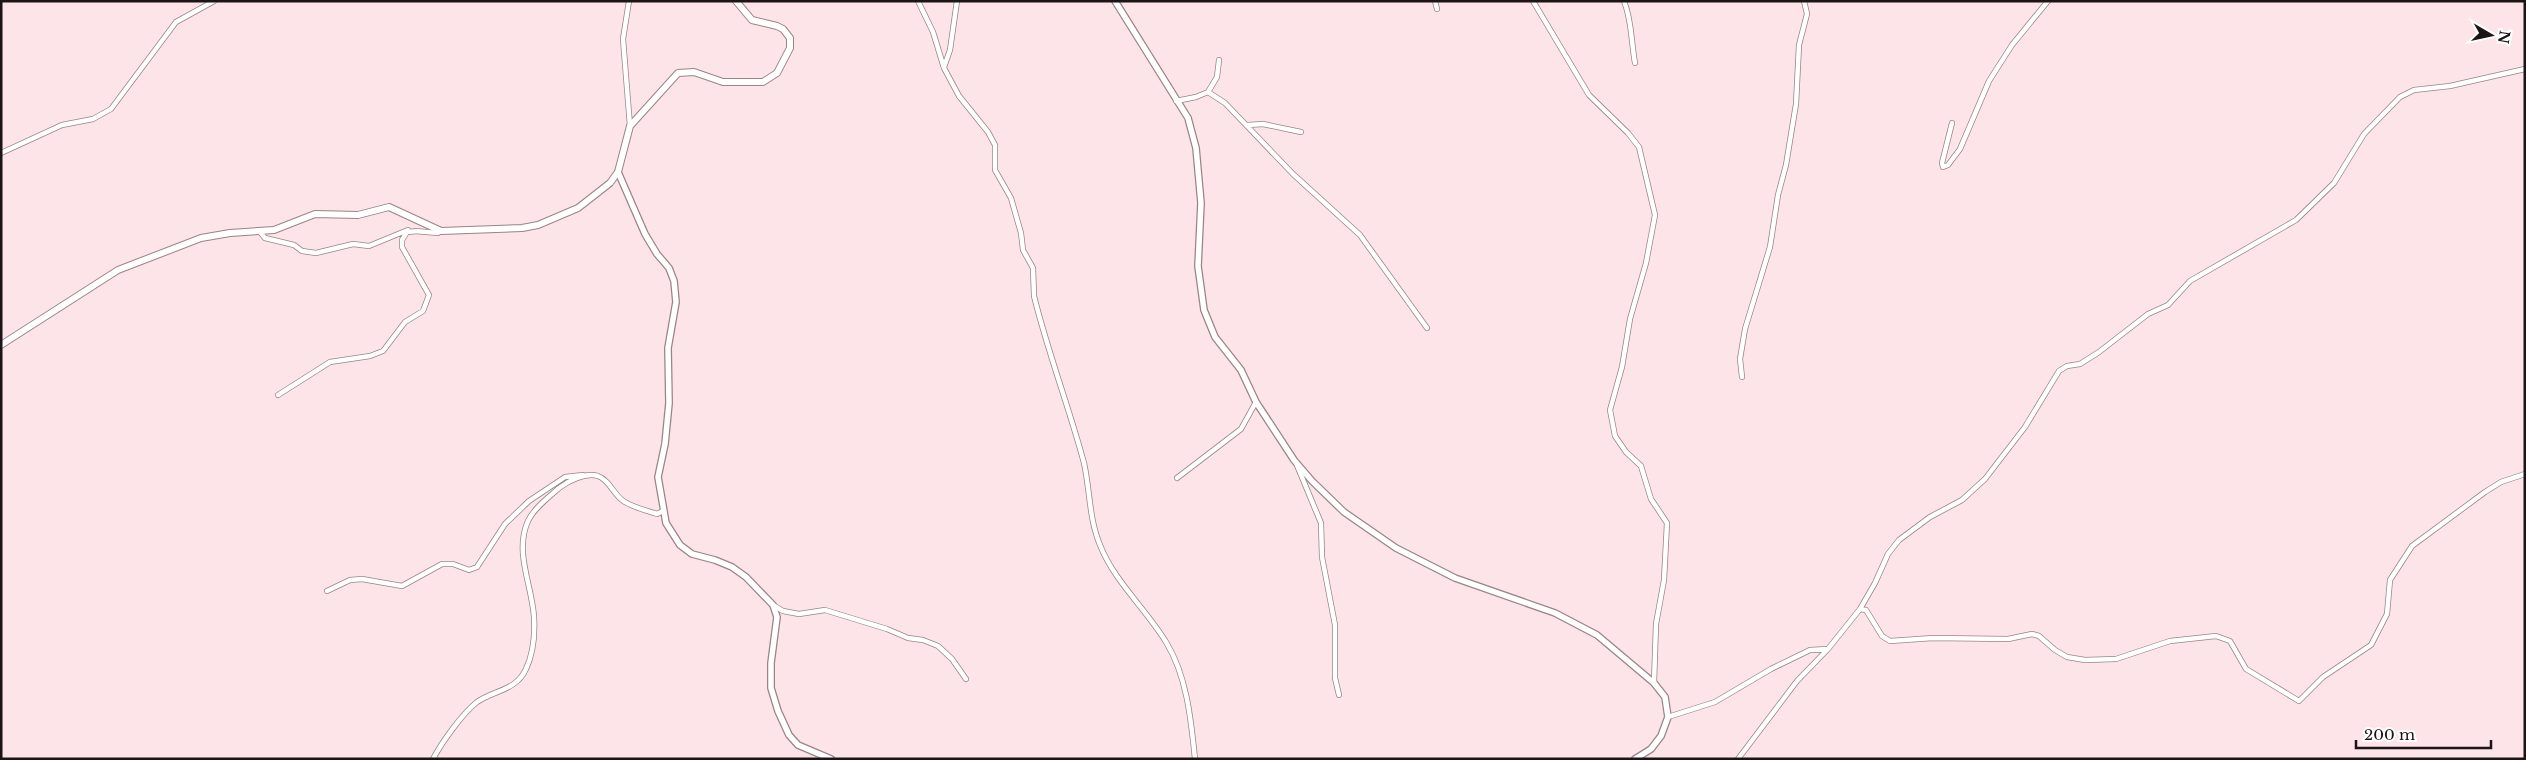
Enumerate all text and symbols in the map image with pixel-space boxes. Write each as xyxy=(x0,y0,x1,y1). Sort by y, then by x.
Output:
north arrow xyxy=(2466,10,2516,60)
text: N xyxy=(2494,29,2514,45)
scale bar xyxy=(2356,718,2491,750)
text: 200 m xyxy=(2364,725,2415,744)

